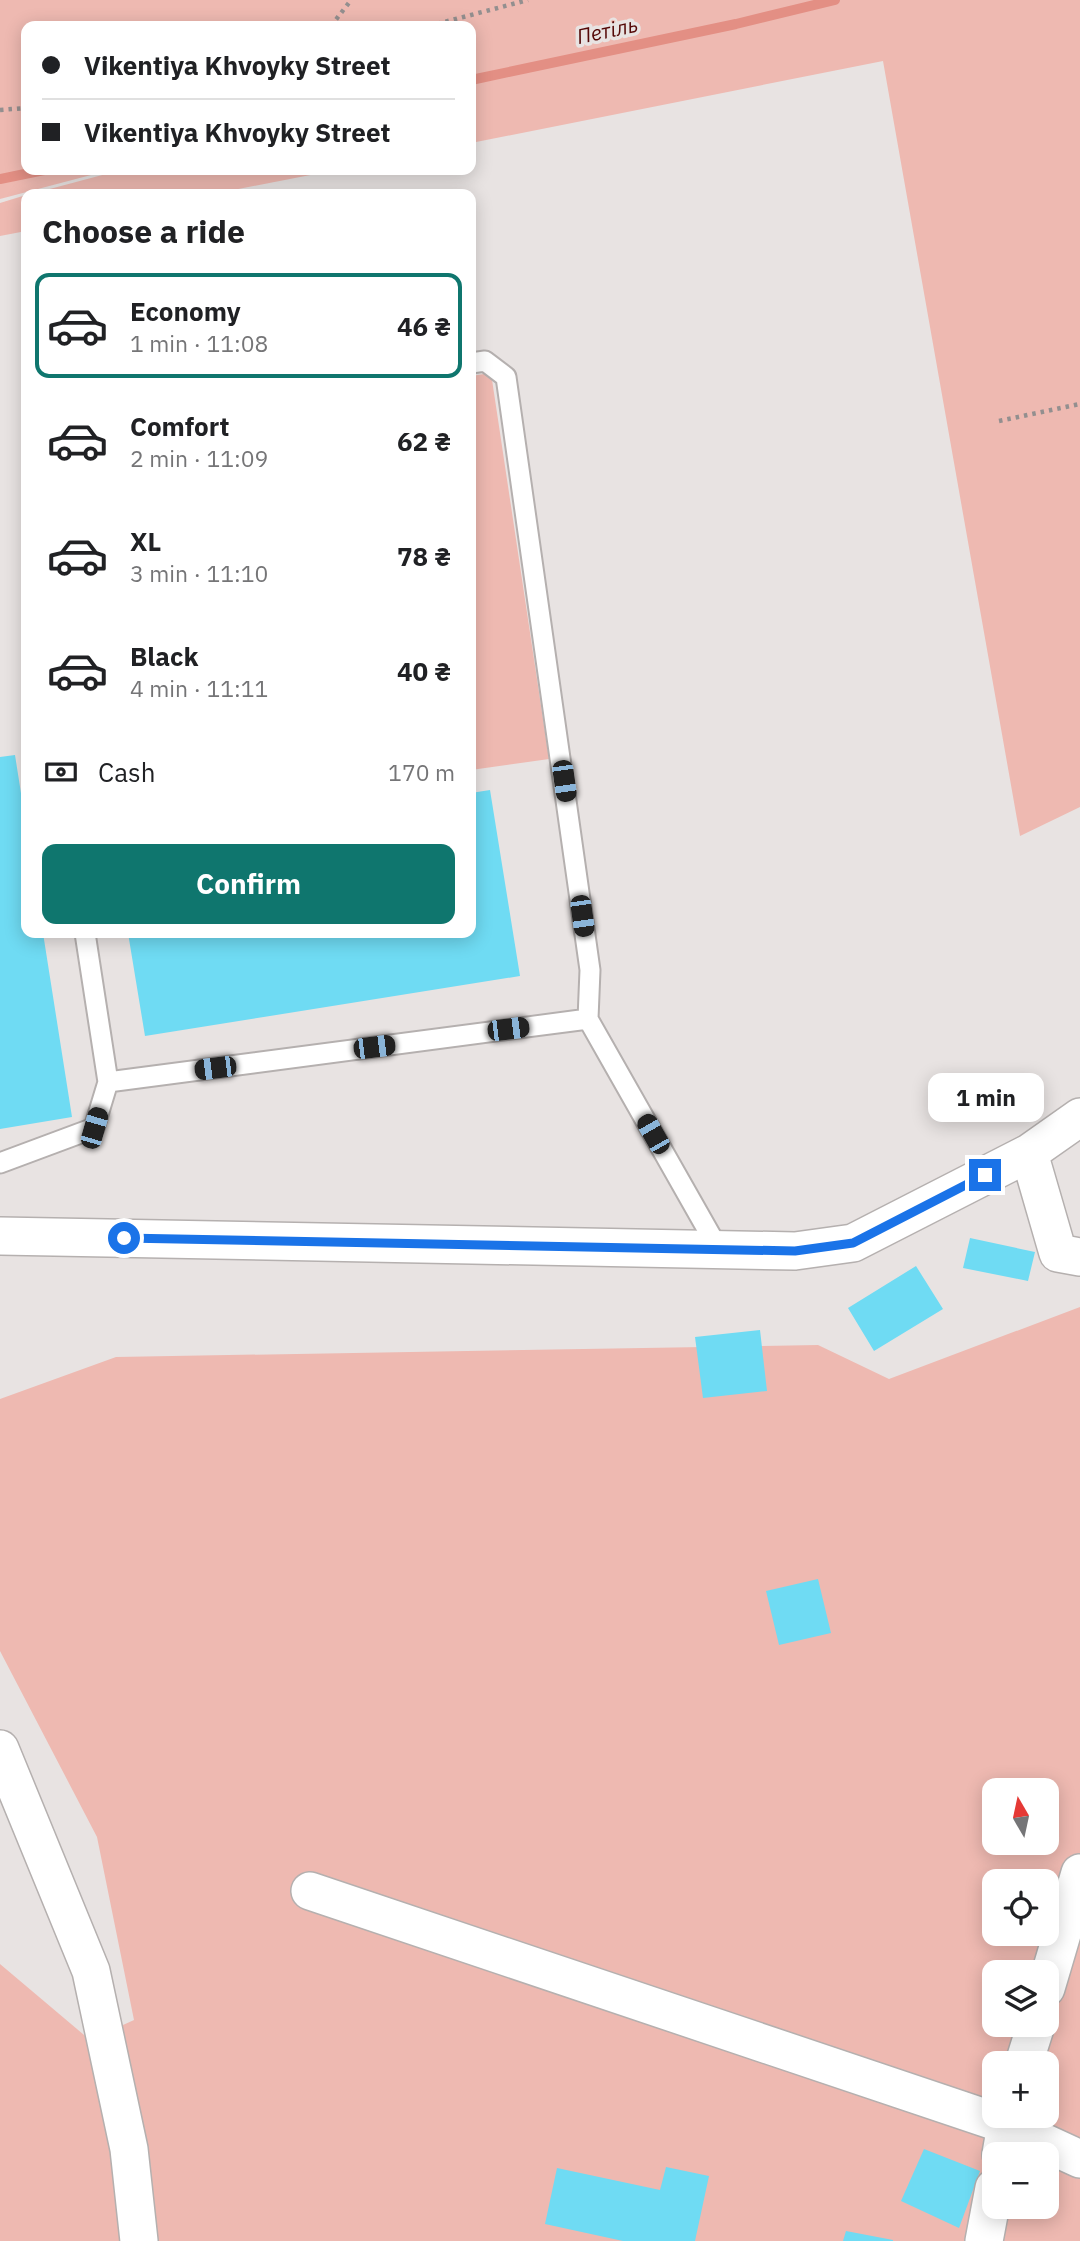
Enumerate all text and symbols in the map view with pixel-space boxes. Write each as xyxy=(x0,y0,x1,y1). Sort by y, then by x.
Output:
water label: Петіль xyxy=(574,10,640,50)
text: Vikentiya Khvoyky Street xyxy=(84,48,391,82)
text: Vikentiya Khvoyky Street xyxy=(84,115,391,149)
text: Choose a ride xyxy=(42,210,245,252)
icon: car xyxy=(46,294,109,357)
text: Economy xyxy=(130,294,241,328)
text: 46 ₴ xyxy=(397,309,451,343)
text: 1 min · 11:08 xyxy=(130,328,268,358)
icon: car xyxy=(46,409,109,472)
text: Comfort xyxy=(130,409,229,443)
text: 62 ₴ xyxy=(397,424,451,458)
text: 2 min · 11:09 xyxy=(130,443,268,473)
icon: car xyxy=(46,524,109,587)
text: XL xyxy=(130,524,161,558)
text: 78 ₴ xyxy=(397,539,451,573)
text: 3 min · 11:10 xyxy=(130,558,268,588)
icon: car xyxy=(46,639,109,702)
text: Black xyxy=(130,639,198,673)
text: 40 ₴ xyxy=(397,654,451,688)
text: 4 min · 11:11 xyxy=(130,673,268,703)
icon: cash xyxy=(42,753,80,791)
text: Cash xyxy=(98,755,155,789)
text: 170 m xyxy=(388,757,455,787)
car xyxy=(551,759,578,803)
button: Confirm xyxy=(42,844,455,924)
car xyxy=(569,894,596,938)
car xyxy=(486,1016,531,1042)
car xyxy=(352,1034,397,1060)
car xyxy=(193,1055,238,1081)
callout: 1 min xyxy=(927,1074,1043,1122)
text: 1 min xyxy=(956,1082,1016,1112)
car xyxy=(79,1105,110,1151)
car xyxy=(634,1111,673,1157)
route end xyxy=(969,1159,1001,1191)
route start xyxy=(108,1222,140,1254)
north arrow xyxy=(982,1778,1059,1855)
map controls xyxy=(982,1778,1059,2219)
button: locate xyxy=(982,1869,1059,1946)
button: layers xyxy=(982,1960,1059,2037)
button: + xyxy=(982,2051,1059,2128)
button: − xyxy=(982,2142,1059,2219)

